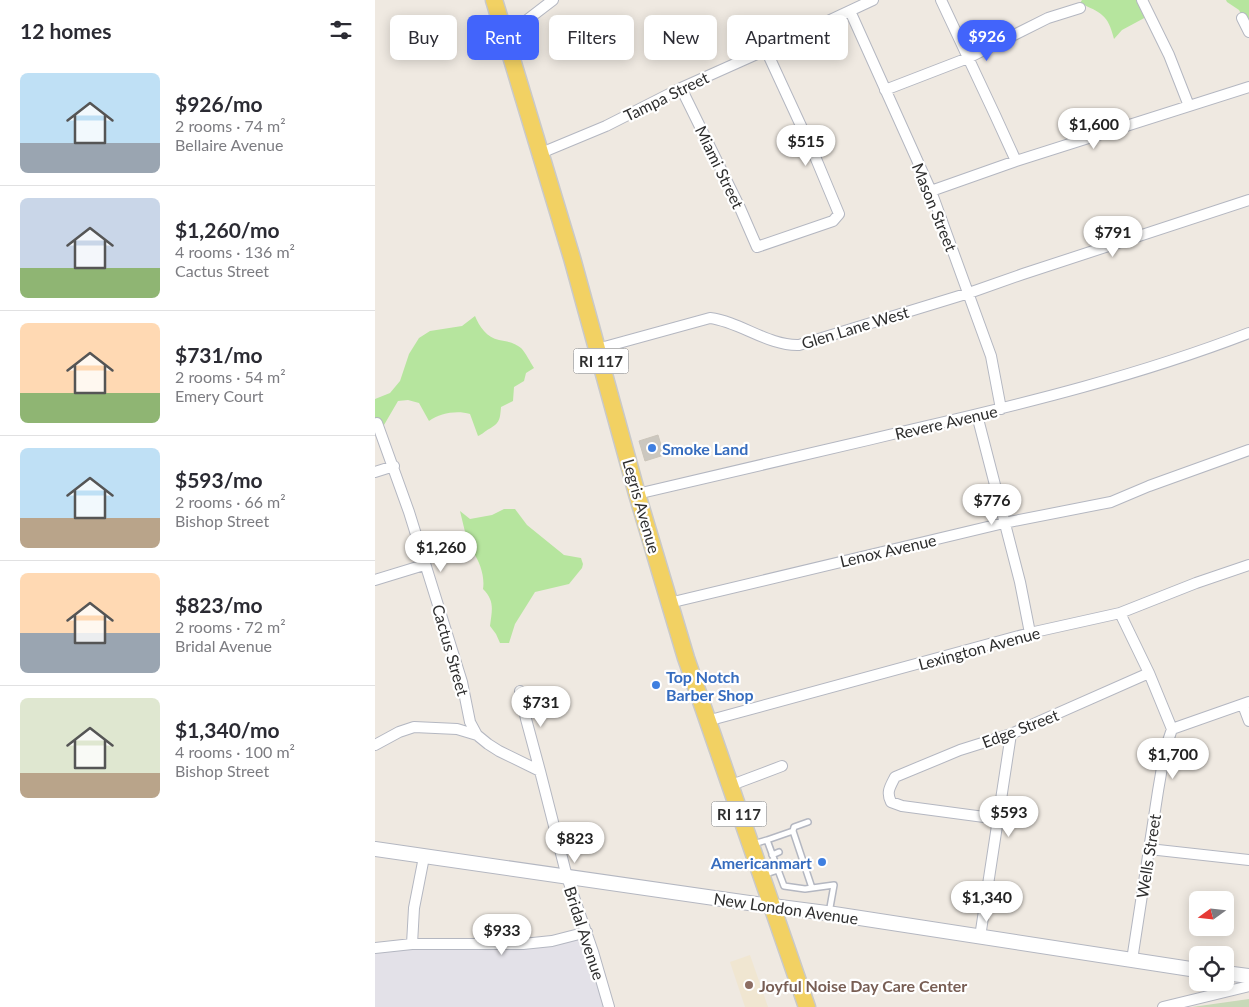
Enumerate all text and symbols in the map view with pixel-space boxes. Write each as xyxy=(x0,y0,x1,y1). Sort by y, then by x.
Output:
chip: Buy xyxy=(390,15,457,60)
chip: Rent xyxy=(467,15,539,60)
chip: Filters xyxy=(549,15,634,60)
chip: New xyxy=(644,15,717,60)
chip: Apartment xyxy=(727,15,848,60)
icon: filters xyxy=(327,16,355,44)
text: 12 homes xyxy=(20,18,111,43)
pin: $926 xyxy=(957,20,1017,62)
text: $926 xyxy=(968,26,1006,45)
street label: Tampa Street xyxy=(621,67,712,125)
text: $926/mo xyxy=(175,91,263,116)
icon: home xyxy=(60,93,120,153)
pin: $1,600 xyxy=(1053,108,1135,150)
text: $1,600 xyxy=(1069,114,1119,133)
text: 2 rooms · 74 m² xyxy=(175,116,286,135)
street label: Miami Street xyxy=(692,122,748,212)
pin: $515 xyxy=(776,124,836,167)
text: $515 xyxy=(787,131,825,150)
text: Bellaire Avenue xyxy=(175,135,284,154)
street label: Mason Street xyxy=(909,160,961,254)
pin: $791 xyxy=(1083,216,1143,258)
text: $1,260/mo xyxy=(175,217,280,242)
icon: home xyxy=(60,218,120,278)
text: $791 xyxy=(1094,222,1132,241)
text: 4 rooms · 136 m² xyxy=(175,242,295,261)
text: Cactus Street xyxy=(175,261,269,280)
street label: Glen Lane West xyxy=(799,302,911,352)
text: $731/mo xyxy=(175,342,263,367)
icon: home xyxy=(60,343,120,403)
road number: RI 117 xyxy=(573,348,629,374)
text: 2 rooms · 54 m² xyxy=(175,367,286,386)
text: Emery Court xyxy=(175,386,263,405)
street label: Revere Avenue xyxy=(893,401,999,443)
place label: Smoke Land xyxy=(662,439,748,458)
marker: Smoke Land xyxy=(646,442,658,454)
street label: Legris Avenue xyxy=(619,457,665,555)
text: $593/mo xyxy=(175,467,263,492)
icon: home xyxy=(60,468,120,528)
pin: $776 xyxy=(962,484,1022,526)
text: $776 xyxy=(973,490,1011,509)
text: 2 rooms · 66 m² xyxy=(175,492,286,511)
text: Bishop Street xyxy=(175,511,269,530)
pin: $1,260 xyxy=(400,530,482,573)
street label: Lenox Avenue xyxy=(838,530,938,570)
text: $1,260 xyxy=(416,537,466,556)
text: $823/mo xyxy=(175,592,263,617)
icon: home xyxy=(60,593,120,653)
street label: Cactus Street xyxy=(429,602,473,698)
text: 2 rooms · 72 m² xyxy=(175,617,286,636)
street label: Lexington Avenue xyxy=(916,623,1042,673)
text: Bridal Avenue xyxy=(175,636,272,655)
place label: Top Notch Barber Shop xyxy=(666,667,754,704)
marker: Top Notch Barber Shop xyxy=(650,679,662,691)
pin: $731 xyxy=(511,686,571,728)
text: $731 xyxy=(522,692,560,711)
street label: Edge Street xyxy=(979,705,1061,751)
text: $1,340/mo xyxy=(175,717,280,742)
icon: home xyxy=(60,718,120,778)
pin: $1,700 xyxy=(1132,738,1214,780)
text: 4 rooms · 100 m² xyxy=(175,742,295,761)
text: $1,700 xyxy=(1148,744,1198,763)
text: Bishop Street xyxy=(175,761,269,780)
pin: $593 xyxy=(979,796,1039,838)
road number: RI 117 xyxy=(711,802,767,826)
text: $593 xyxy=(990,802,1028,821)
street label: Wells Street xyxy=(1132,812,1164,899)
pin: $823 xyxy=(545,822,605,864)
text: $823 xyxy=(556,828,594,847)
place label: Americanmart xyxy=(710,853,812,872)
marker: Americanmart xyxy=(816,856,828,868)
pin: $1,340 xyxy=(946,880,1028,923)
street label: Bridal Avenue xyxy=(561,884,609,982)
text: $1,340 xyxy=(962,887,1012,906)
street label: New London Avenue xyxy=(712,888,860,928)
north arrow xyxy=(1189,891,1234,936)
map controls xyxy=(1189,891,1234,991)
pin: $933 xyxy=(472,914,532,956)
text: $933 xyxy=(483,920,521,939)
button: locate xyxy=(1189,946,1234,991)
place label: Joyful Noise Day Care Center xyxy=(759,976,967,995)
marker: Joyful Noise Day Care Center xyxy=(743,979,755,991)

